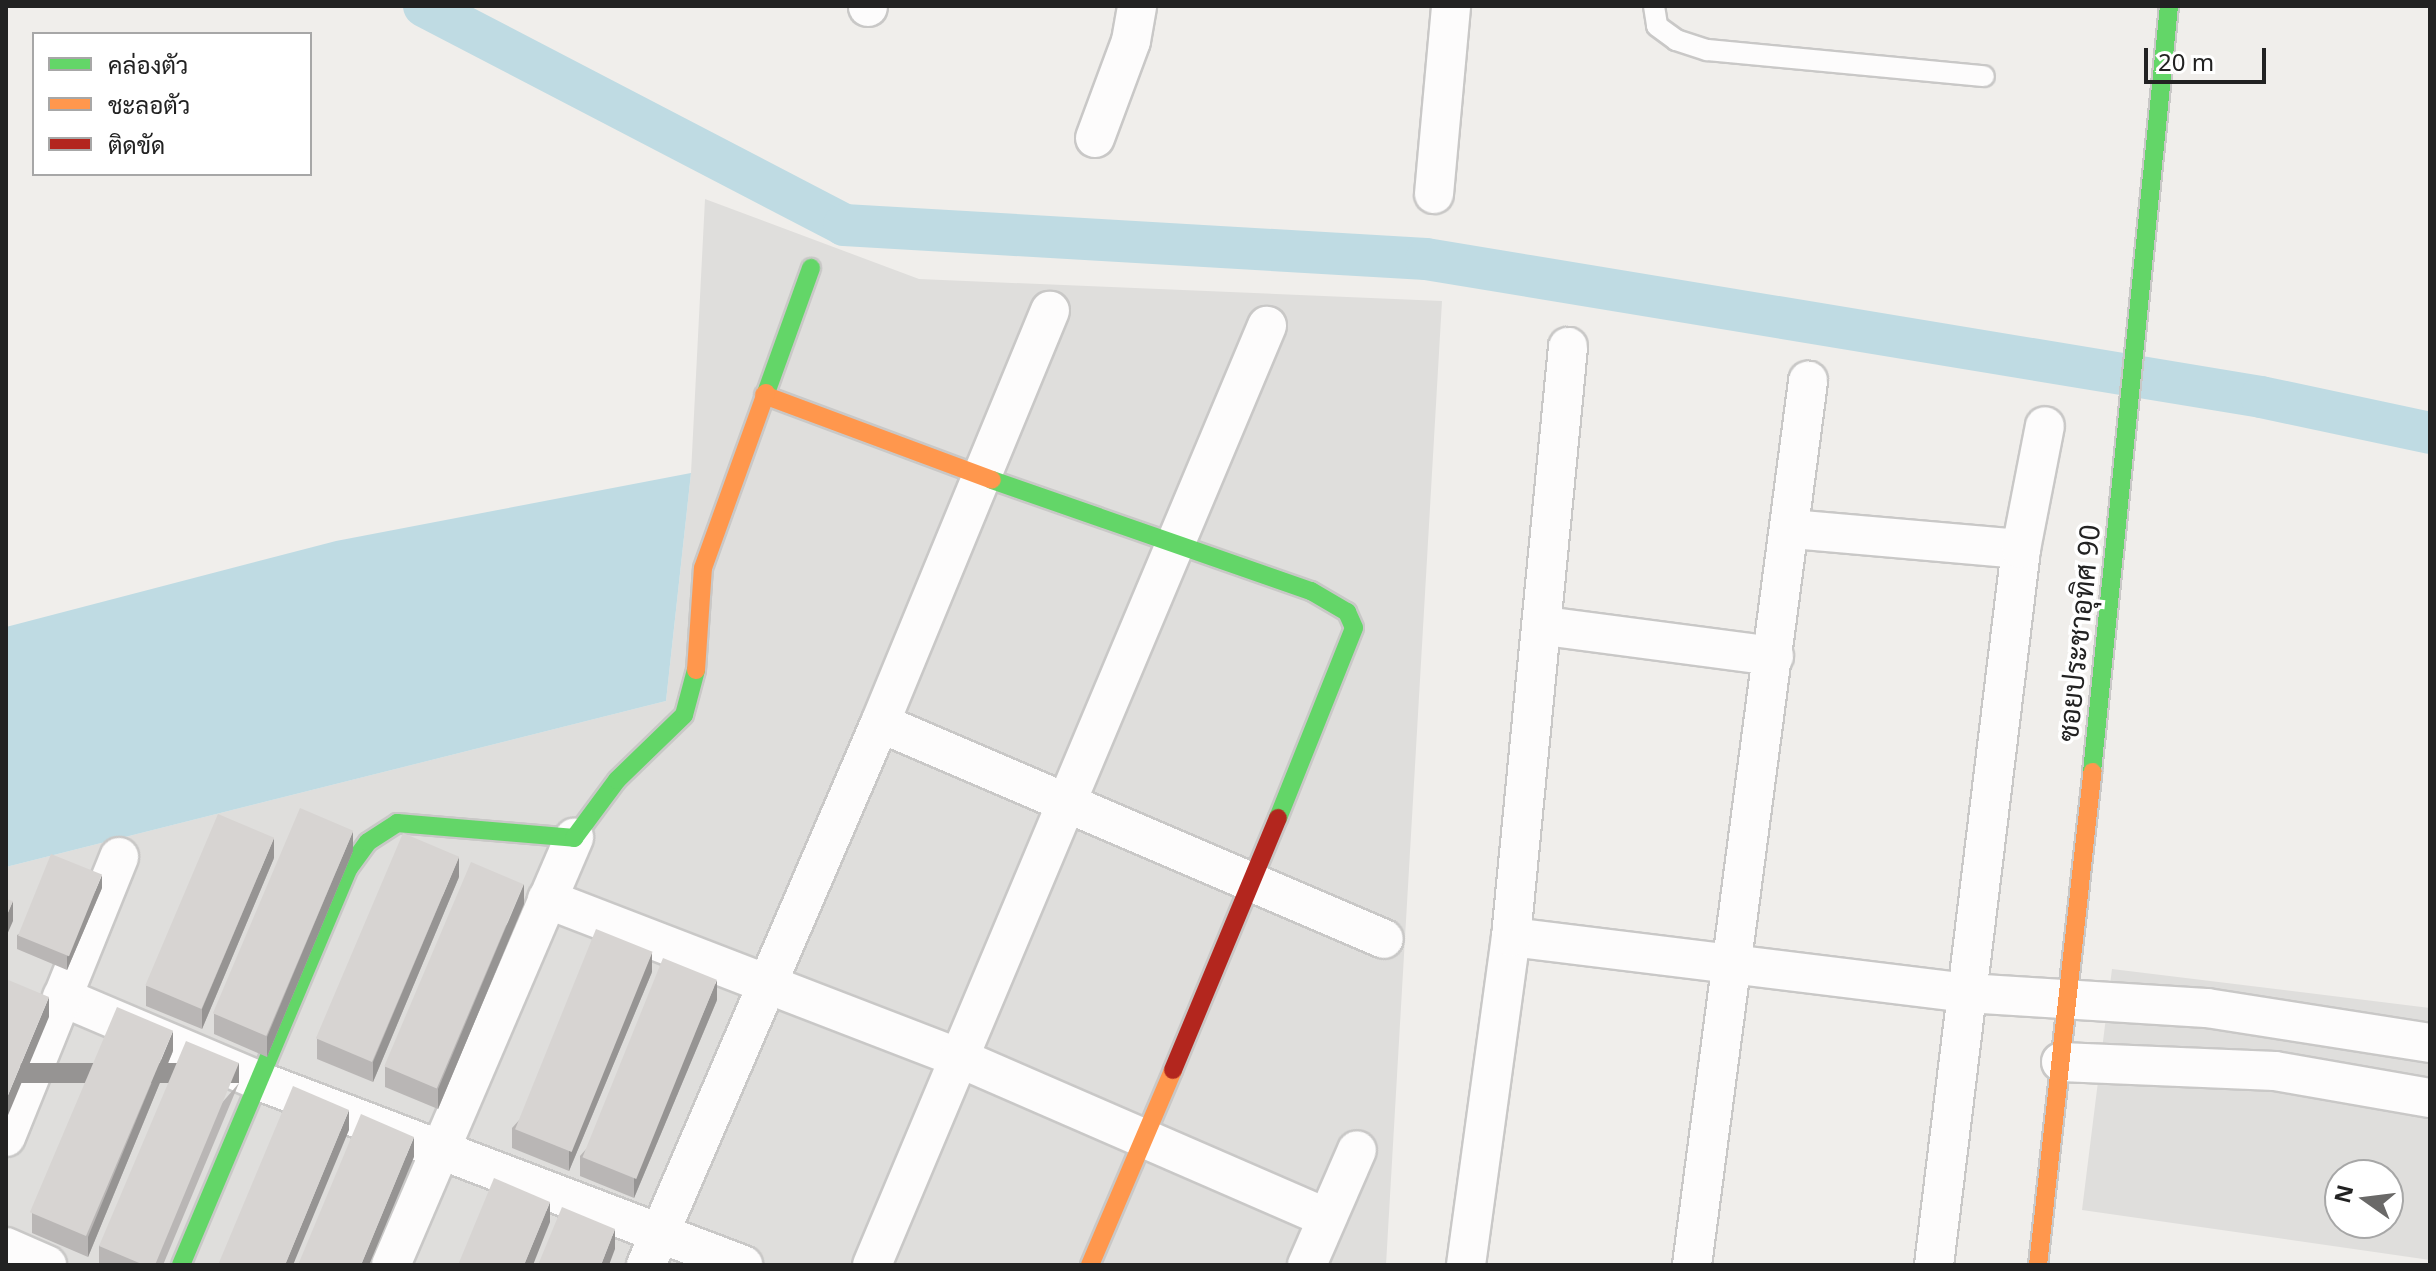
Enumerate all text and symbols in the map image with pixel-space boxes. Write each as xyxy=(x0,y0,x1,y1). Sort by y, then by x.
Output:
legend xyxy=(32,32,312,176)
scale bar xyxy=(2148,32,2270,82)
text: 20 m xyxy=(2158,45,2214,78)
text: คล่องตัว xyxy=(108,48,188,81)
text: ชะลอตัว xyxy=(108,88,190,121)
text: ติดขัด xyxy=(108,128,165,161)
street label: ซอยประชาอุทิศ 90 xyxy=(2050,523,2106,743)
north arrow xyxy=(2324,1159,2404,1239)
text: N xyxy=(2326,1181,2359,1206)

